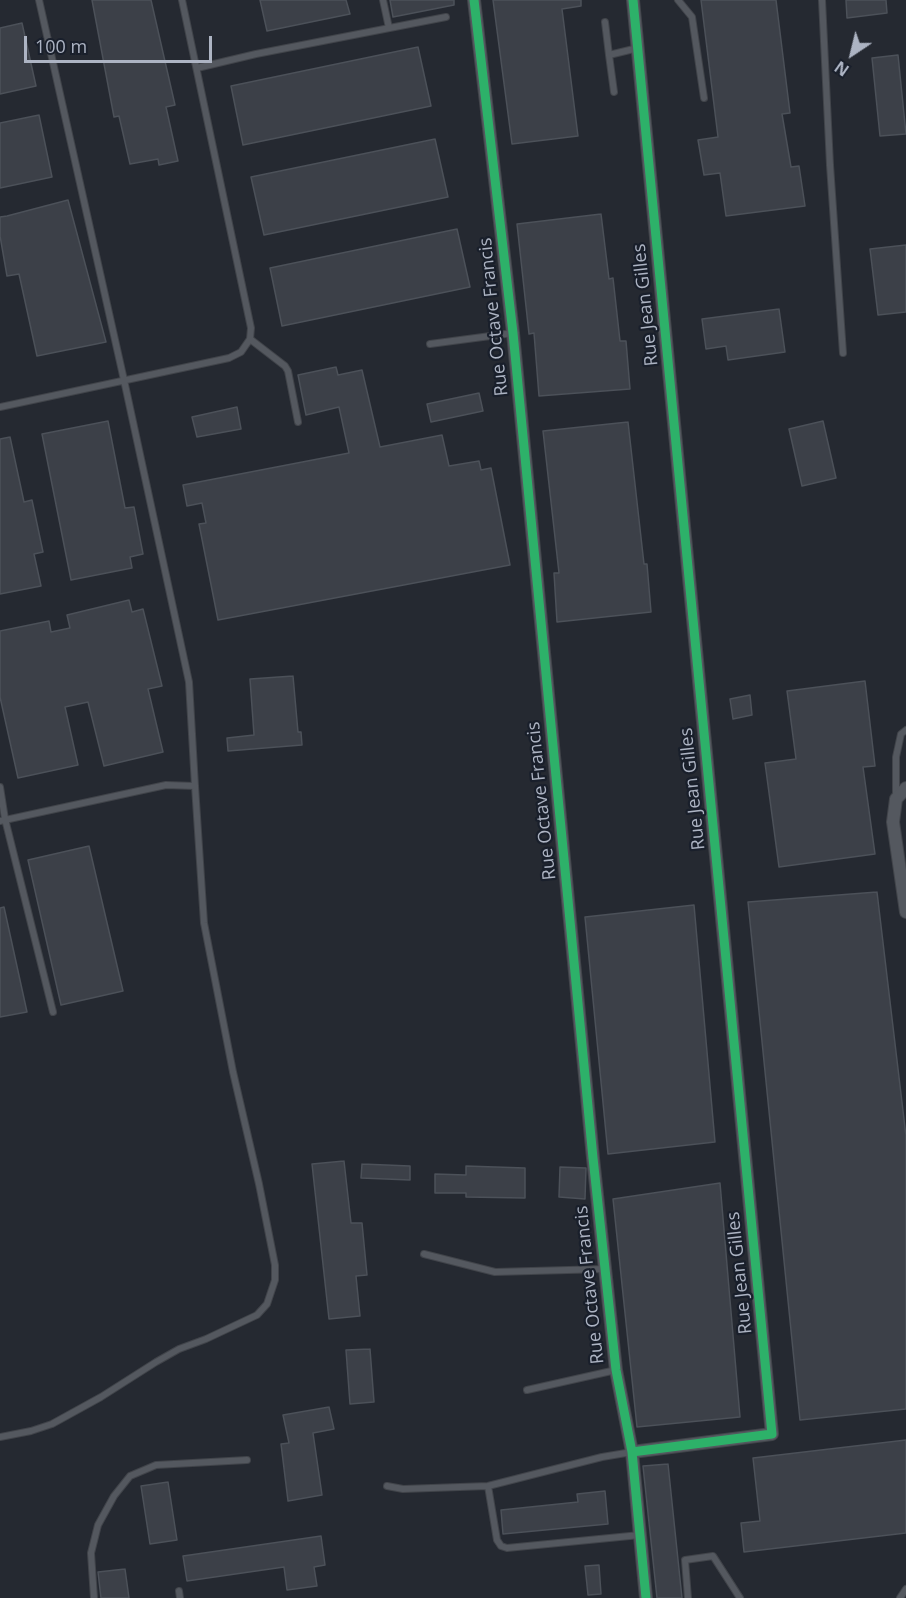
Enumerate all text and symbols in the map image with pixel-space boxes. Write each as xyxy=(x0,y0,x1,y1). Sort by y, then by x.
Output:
scale bar xyxy=(27,24,214,62)
north arrow xyxy=(822,24,882,84)
text: 100 m xyxy=(35,34,87,58)
text: N xyxy=(830,56,853,81)
street label: Rue Octave Francis xyxy=(475,237,513,397)
street label: Rue Jean Gilles xyxy=(629,243,663,367)
street label: Rue Octave Francis xyxy=(523,721,561,881)
street label: Rue Jean Gilles xyxy=(676,727,710,851)
street label: Rue Octave Francis xyxy=(571,1205,609,1365)
street label: Rue Jean Gilles xyxy=(723,1211,757,1335)

